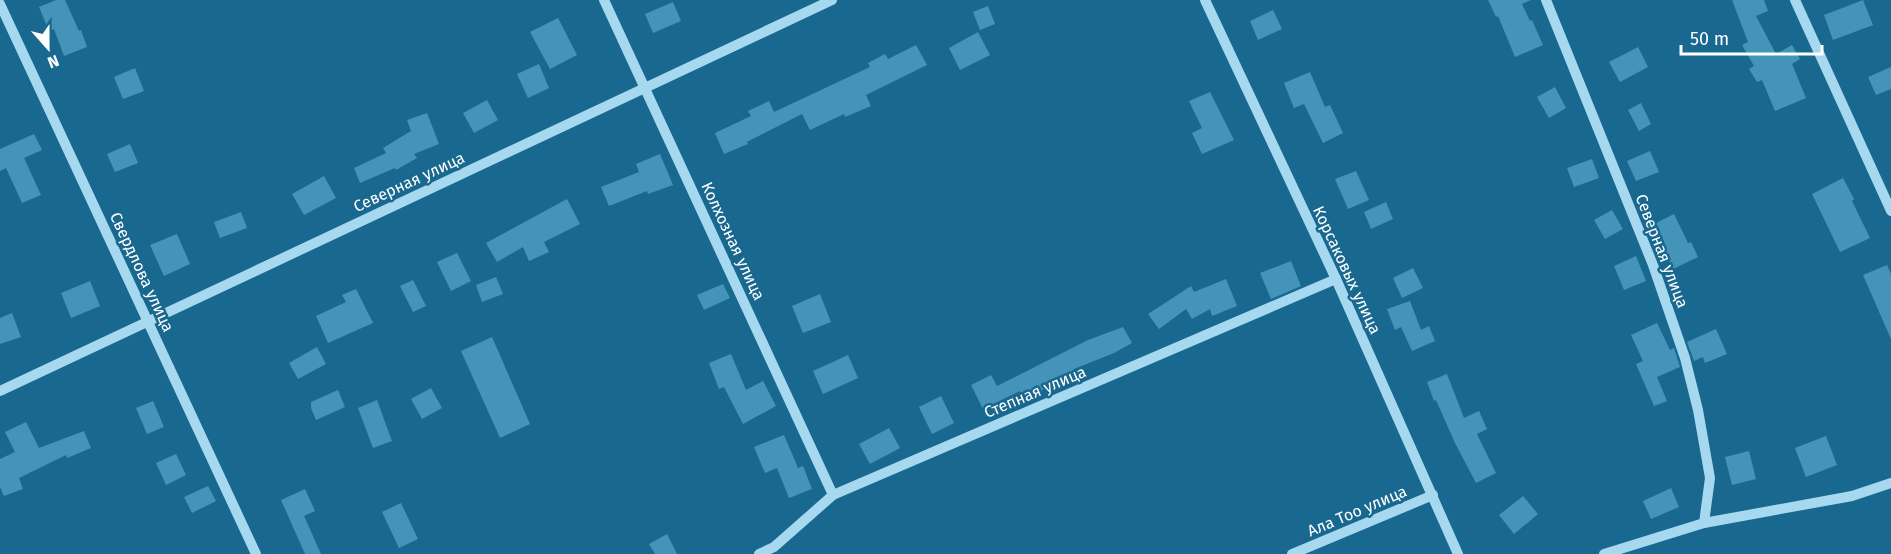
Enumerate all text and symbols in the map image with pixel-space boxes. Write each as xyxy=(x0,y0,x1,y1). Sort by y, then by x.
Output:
north arrow xyxy=(18,18,78,78)
scale bar xyxy=(1681,18,1822,56)
text: 50 m xyxy=(1690,28,1729,50)
text: N xyxy=(45,51,62,72)
street label: Северная улица xyxy=(350,148,468,216)
street label: Колхозная улица xyxy=(697,179,769,303)
street label: Северная улица xyxy=(1632,191,1692,311)
street label: Корсаковых улица xyxy=(1309,203,1385,337)
street label: Свердлова улица xyxy=(106,209,178,335)
street label: Степная улица xyxy=(981,362,1089,422)
street label: Ала Тоо улица xyxy=(1304,482,1410,540)

